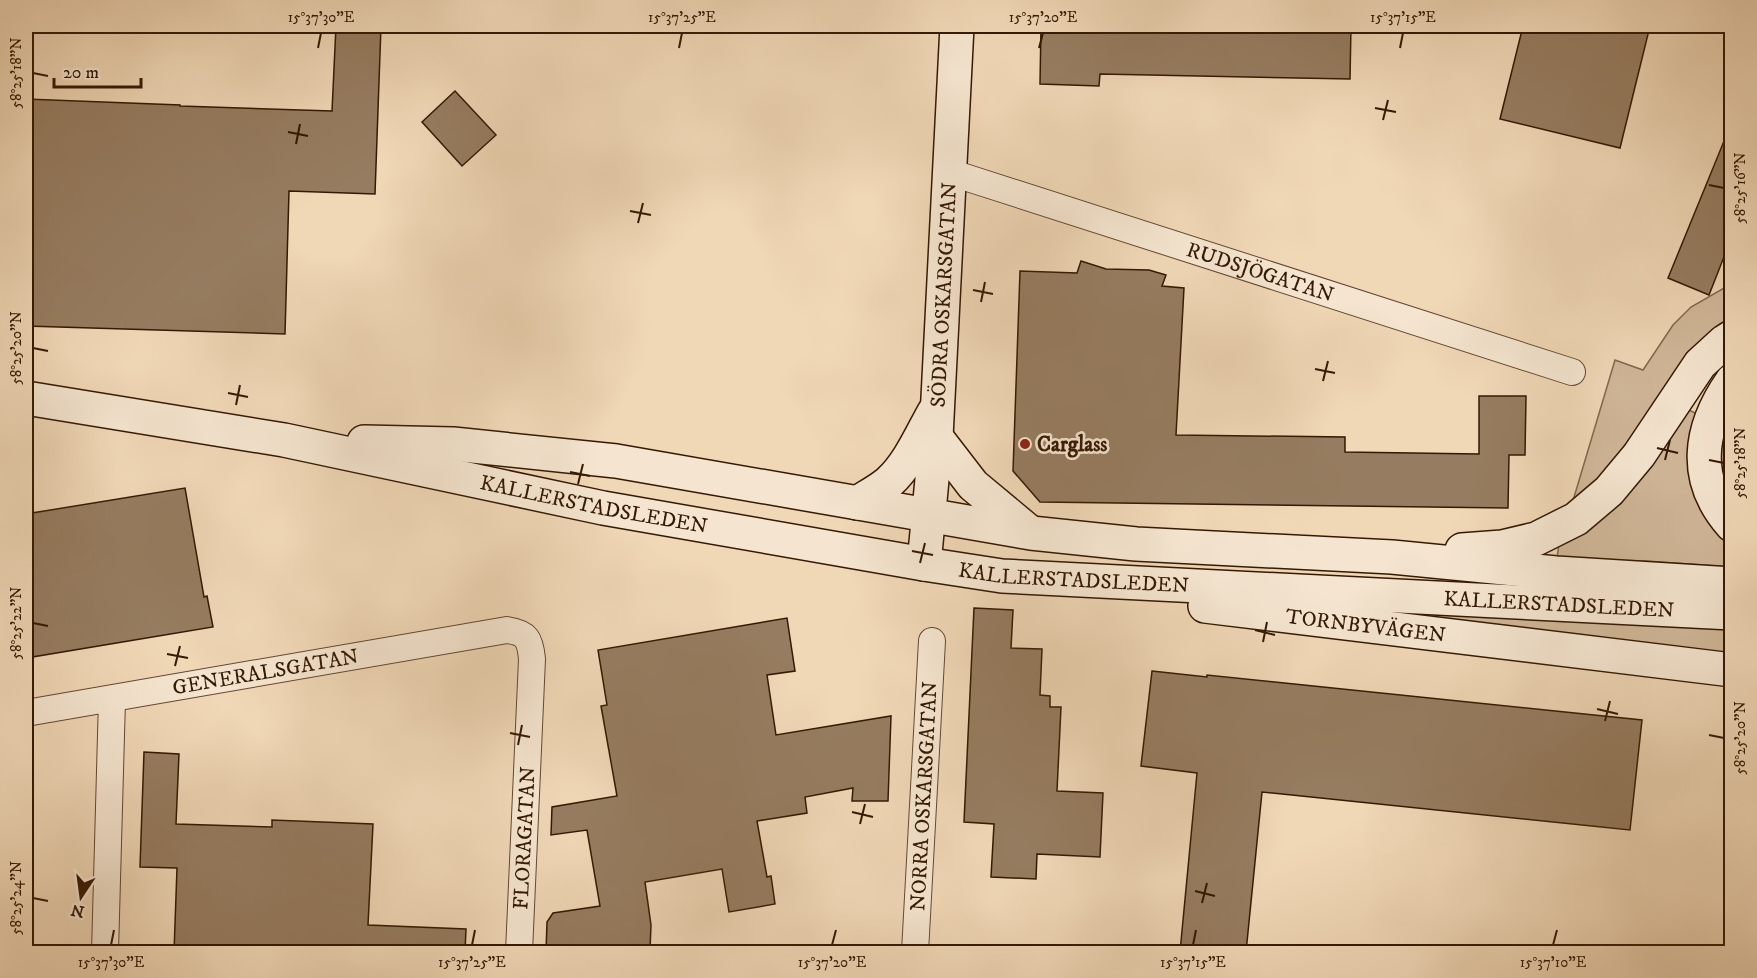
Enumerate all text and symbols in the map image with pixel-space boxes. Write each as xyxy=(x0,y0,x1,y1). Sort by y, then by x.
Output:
text: 15°37'30"E xyxy=(288,8,355,27)
text: 15°37'25"E xyxy=(648,8,716,27)
text: 15°37'20"E xyxy=(1009,8,1078,27)
text: 15°37'15"E xyxy=(1370,8,1436,27)
text: 58°25'18"N xyxy=(7,37,26,109)
scale bar xyxy=(54,51,141,89)
text: 20 m xyxy=(63,62,99,84)
text: 58°25'16"N xyxy=(1731,152,1750,224)
street label: SÖDRA OSKARSGATAN xyxy=(925,182,963,408)
street label: RUDSJÖGATAN xyxy=(1183,237,1337,309)
text: 58°25'20"N xyxy=(7,311,26,385)
text: 58°25'18"N xyxy=(1731,427,1750,499)
place label: Carglass xyxy=(1037,432,1107,458)
marker: Carglass xyxy=(1018,437,1032,451)
street label: KALLERSTADSLEDEN xyxy=(478,470,710,540)
street label: KALLERSTADSLEDEN xyxy=(956,557,1190,599)
street label: KALLERSTADSLEDEN xyxy=(1443,586,1675,624)
text: 58°25'22"N xyxy=(7,587,26,659)
street label: TORNBYVÄGEN xyxy=(1284,604,1447,649)
street label: GENERALSGATAN xyxy=(170,644,361,702)
street label: NORRA OSKARSGATAN xyxy=(905,681,944,912)
text: 58°25'20"N xyxy=(1731,701,1750,775)
street label: FLORAGATAN xyxy=(508,766,542,910)
text: 58°25'24"N xyxy=(7,861,26,935)
north arrow xyxy=(51,867,111,927)
text: N xyxy=(69,899,87,922)
text: 15°37'30"E xyxy=(78,953,145,972)
text: 15°37'25"E xyxy=(438,953,506,972)
text: 15°37'20"E xyxy=(798,953,867,972)
text: 15°37'15"E xyxy=(1160,953,1226,972)
text: 15°37'10"E xyxy=(1520,953,1587,972)

